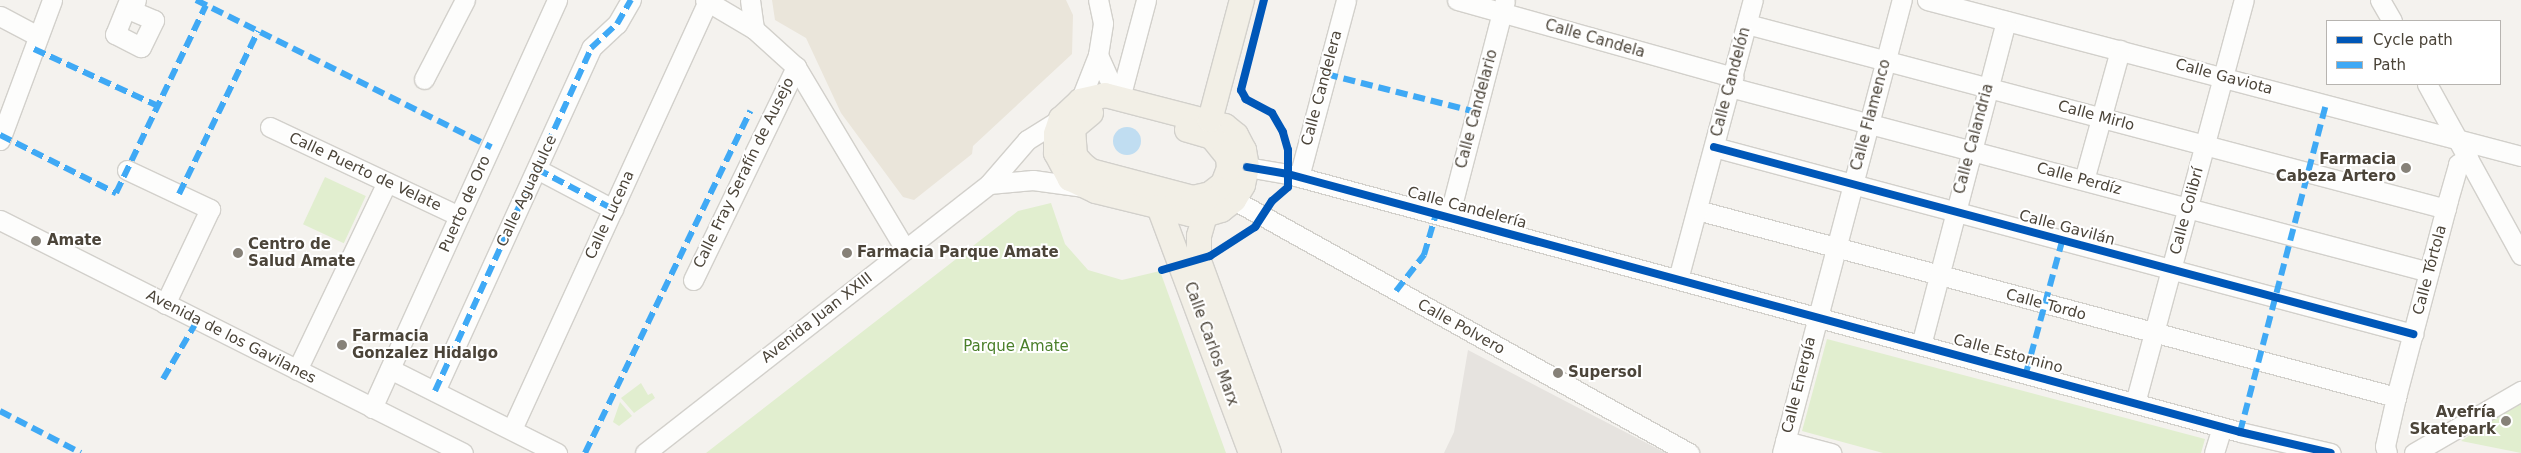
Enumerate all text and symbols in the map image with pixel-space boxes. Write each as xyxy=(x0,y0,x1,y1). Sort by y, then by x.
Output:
street label: Calle Candela xyxy=(1543,16,1647,62)
legend xyxy=(2326,20,2501,85)
street label: Calle Candelón xyxy=(1708,25,1754,139)
street label: Calle Candelera xyxy=(1298,28,1346,148)
text: Cycle path xyxy=(2373,31,2453,49)
street label: Calle Candelario xyxy=(1452,47,1502,171)
street label: Calle Gaviota xyxy=(2173,55,2275,99)
text: Path xyxy=(2373,56,2406,74)
street label: Calle Flamenco xyxy=(1847,57,1895,173)
street label: Calle Fray Serafín de Ausejo xyxy=(690,75,798,271)
street label: Calle Calandria xyxy=(1951,82,1997,196)
street label: Calle Mirlo xyxy=(2056,97,2136,135)
street label: Calle Puerto de Velate xyxy=(286,129,444,215)
street label: Calle Aguadulce xyxy=(493,132,561,250)
place label: Farmacia Cabeza Artero xyxy=(2276,150,2396,185)
street label: Puerto de Oro xyxy=(436,153,494,255)
street label: Calle Perdíz xyxy=(2035,159,2123,199)
marker: Farmacia Cabeza Artero xyxy=(2400,162,2412,174)
street label: Calle Colibrí xyxy=(2167,165,2207,257)
street label: Calle Lucena xyxy=(582,168,638,262)
street label: Calle Candelería xyxy=(1405,183,1529,233)
street label: Calle Gavilán xyxy=(2017,207,2117,249)
street label: Calle Tórtola xyxy=(2409,223,2451,317)
place label: Amate xyxy=(47,232,102,250)
marker: Amate xyxy=(29,234,43,248)
place label: Centro de Salud Amate xyxy=(248,235,355,270)
place label: Farmacia Parque Amate xyxy=(857,244,1059,262)
marker: Centro de Salud Amate xyxy=(232,247,244,259)
marker: Farmacia Parque Amate xyxy=(841,247,853,259)
street label: Avenida Juan XXIII xyxy=(758,269,876,367)
street label: Calle Carlos Marx xyxy=(1180,280,1242,408)
street label: Avenida de los Gavilanes xyxy=(143,286,319,388)
street label: Calle Tordo xyxy=(2004,286,2088,324)
street label: Calle Polvero xyxy=(1414,296,1508,358)
place label: Farmacia Gonzalez Hidalgo xyxy=(352,327,498,362)
street label: Calle Estornino xyxy=(1951,331,2065,377)
street label: Calle Energía xyxy=(1778,335,1820,435)
park label: Parque Amate xyxy=(963,338,1069,356)
marker: Farmacia Gonzalez Hidalgo xyxy=(336,339,348,351)
place label: Supersol xyxy=(1568,364,1642,382)
marker: Supersol xyxy=(1552,367,1564,379)
place label: Avefría Skatepark xyxy=(2410,403,2496,438)
marker: Avefría Skatepark xyxy=(2500,415,2512,427)

